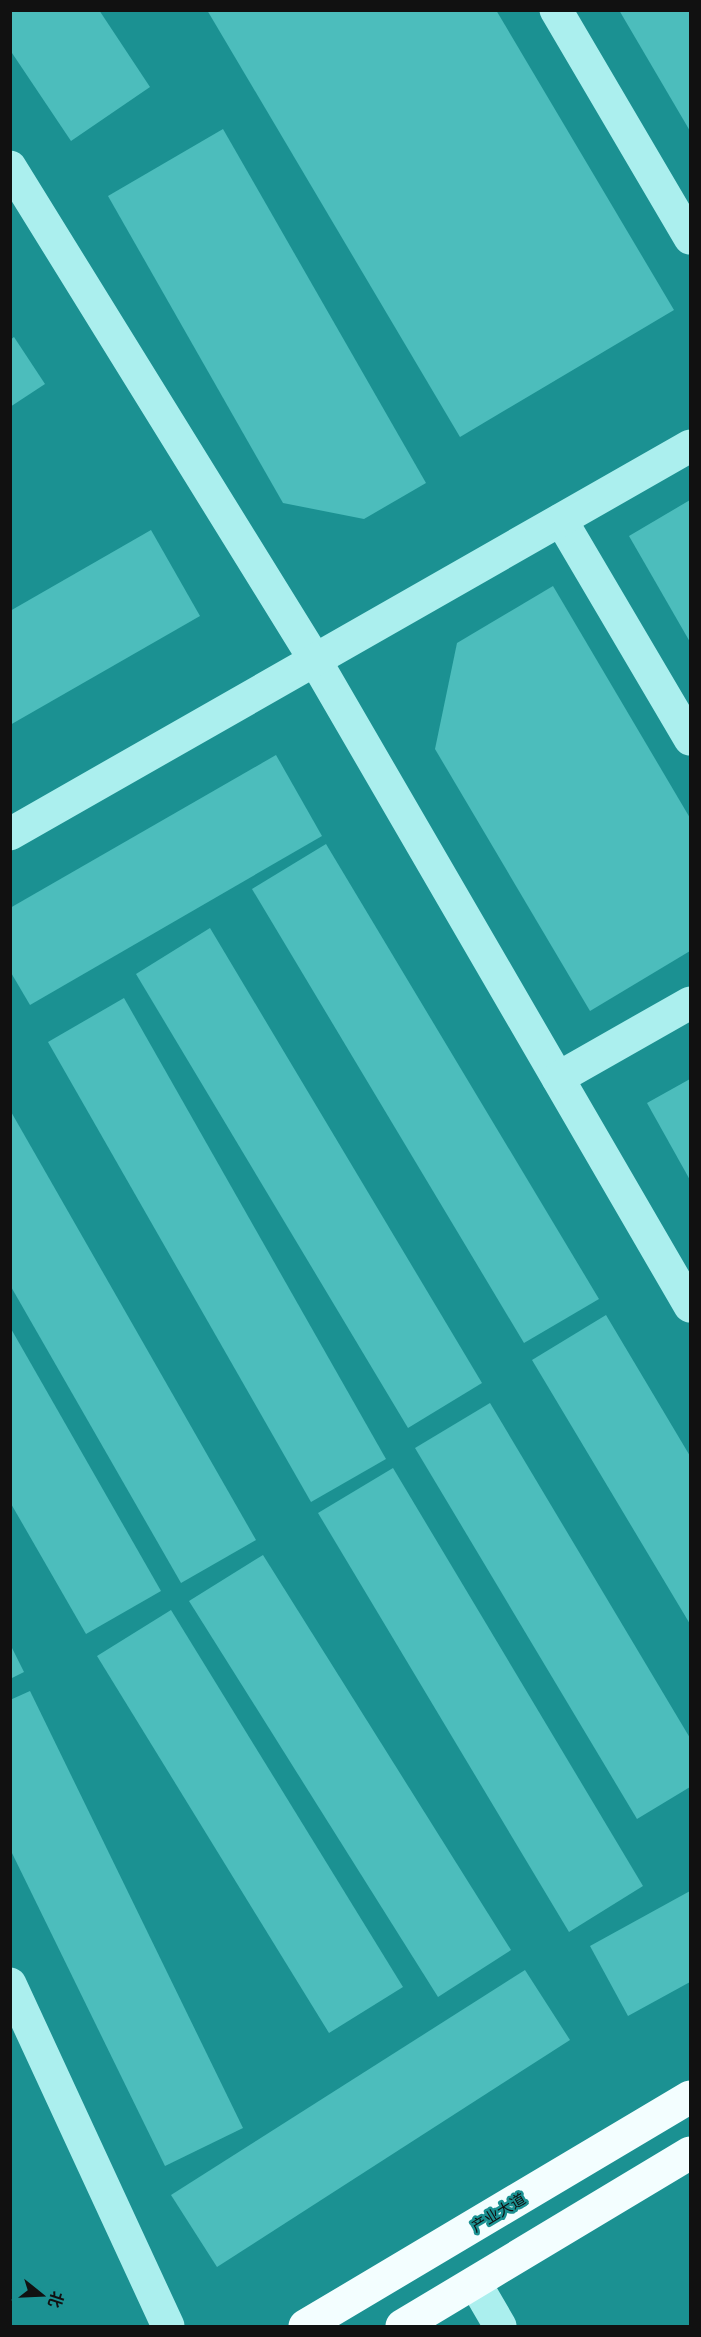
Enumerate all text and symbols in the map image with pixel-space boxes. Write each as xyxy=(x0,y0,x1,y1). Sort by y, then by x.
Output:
street label: 产业大道 xyxy=(467,2188,529,2236)
north arrow xyxy=(12,2265,72,2325)
text: 北 xyxy=(43,2289,69,2311)

